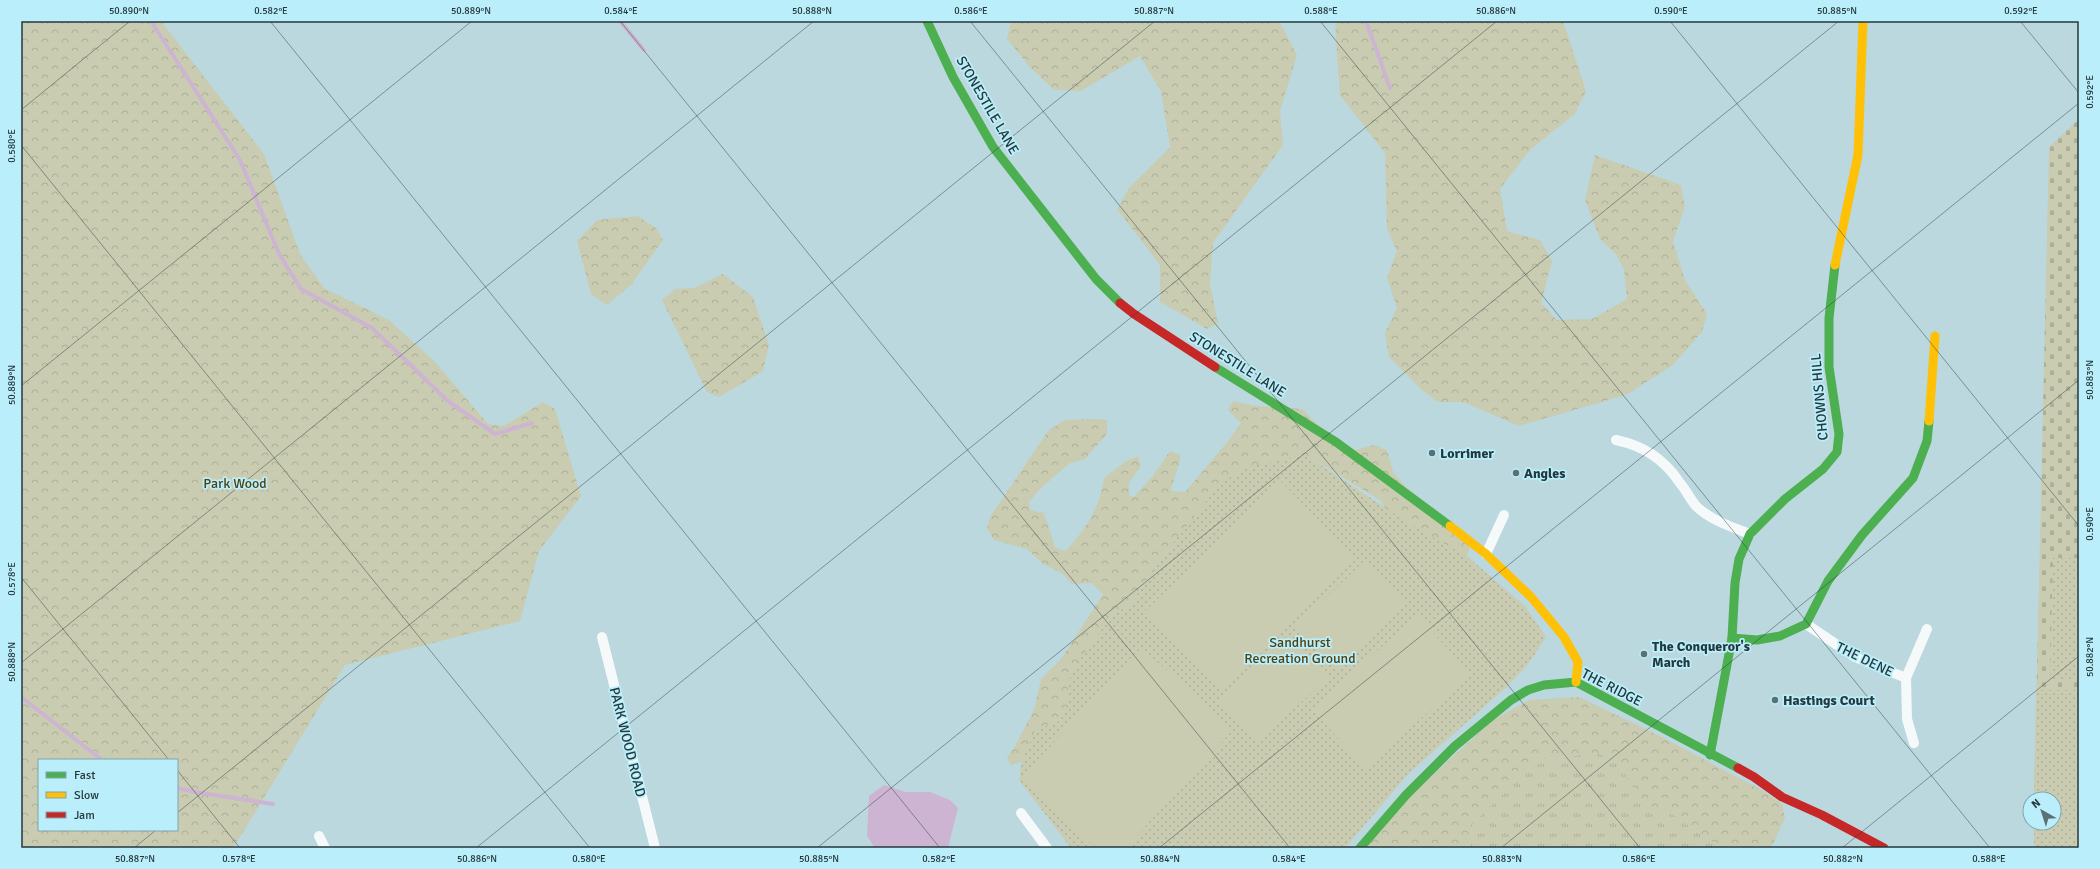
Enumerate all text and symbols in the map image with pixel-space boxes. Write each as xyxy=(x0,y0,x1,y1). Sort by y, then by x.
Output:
text: 50.890°N xyxy=(109,5,149,17)
text: 0.582°E xyxy=(254,5,288,17)
text: 50.889°N xyxy=(451,5,491,17)
text: 0.584°E xyxy=(604,5,638,17)
text: 50.888°N xyxy=(792,5,832,17)
text: 0.586°E xyxy=(954,5,988,17)
text: 50.887°N xyxy=(1134,5,1174,17)
text: 0.588°E xyxy=(1304,5,1338,17)
text: 50.886°N xyxy=(1476,5,1516,17)
text: 0.590°E xyxy=(1654,5,1688,17)
text: 50.885°N xyxy=(1817,5,1857,17)
text: 0.592°E xyxy=(2004,5,2038,17)
street label: STONESTILE LANE xyxy=(953,53,1023,157)
text: 0.592°E xyxy=(2084,75,2096,109)
text: 0.580°E xyxy=(6,129,18,163)
street label: STONESTILE LANE xyxy=(1186,328,1289,401)
street label: CHOWNS HILL xyxy=(1807,353,1832,441)
text: 50.883°N xyxy=(2084,360,2096,400)
text: 50.889°N xyxy=(6,365,18,405)
place label: Lorrimer xyxy=(1440,445,1494,462)
marker: Lorrimer xyxy=(1427,448,1437,458)
place label: Angles xyxy=(1524,465,1566,482)
marker: Angles xyxy=(1511,468,1521,478)
park label: Park Wood xyxy=(203,475,267,492)
text: 0.590°E xyxy=(2084,507,2096,541)
text: 0.578°E xyxy=(6,562,18,596)
park label: Sandhurst Recreation Ground xyxy=(1244,634,1356,667)
text: 50.882°N xyxy=(2084,637,2096,677)
place label: The Conqueror's March xyxy=(1652,638,1750,671)
street label: THE DENE xyxy=(1833,638,1896,681)
text: 50.888°N xyxy=(6,642,18,682)
marker: The Conqueror's March xyxy=(1639,649,1649,659)
street label: THE RIDGE xyxy=(1579,665,1645,710)
street label: PARK WOOD ROAD xyxy=(606,685,649,799)
place label: Hastings Court xyxy=(1783,692,1875,709)
marker: Hastings Court xyxy=(1770,695,1780,705)
legend xyxy=(38,759,178,831)
text: Fast xyxy=(74,768,95,783)
text: Slow xyxy=(74,788,99,803)
north arrow xyxy=(2022,791,2062,831)
text: N xyxy=(2029,796,2043,811)
text: Jam xyxy=(74,808,95,823)
text: 50.887°N xyxy=(115,853,155,865)
text: 0.578°E xyxy=(222,853,256,865)
text: 50.886°N xyxy=(457,853,497,865)
text: 0.580°E xyxy=(572,853,606,865)
text: 50.885°N xyxy=(799,853,839,865)
text: 0.582°E xyxy=(922,853,956,865)
text: 50.884°N xyxy=(1140,853,1180,865)
text: 0.584°E xyxy=(1272,853,1306,865)
text: 50.883°N xyxy=(1482,853,1522,865)
text: 0.586°E xyxy=(1622,853,1656,865)
text: 50.882°N xyxy=(1823,853,1863,865)
text: 0.588°E xyxy=(1972,853,2006,865)

